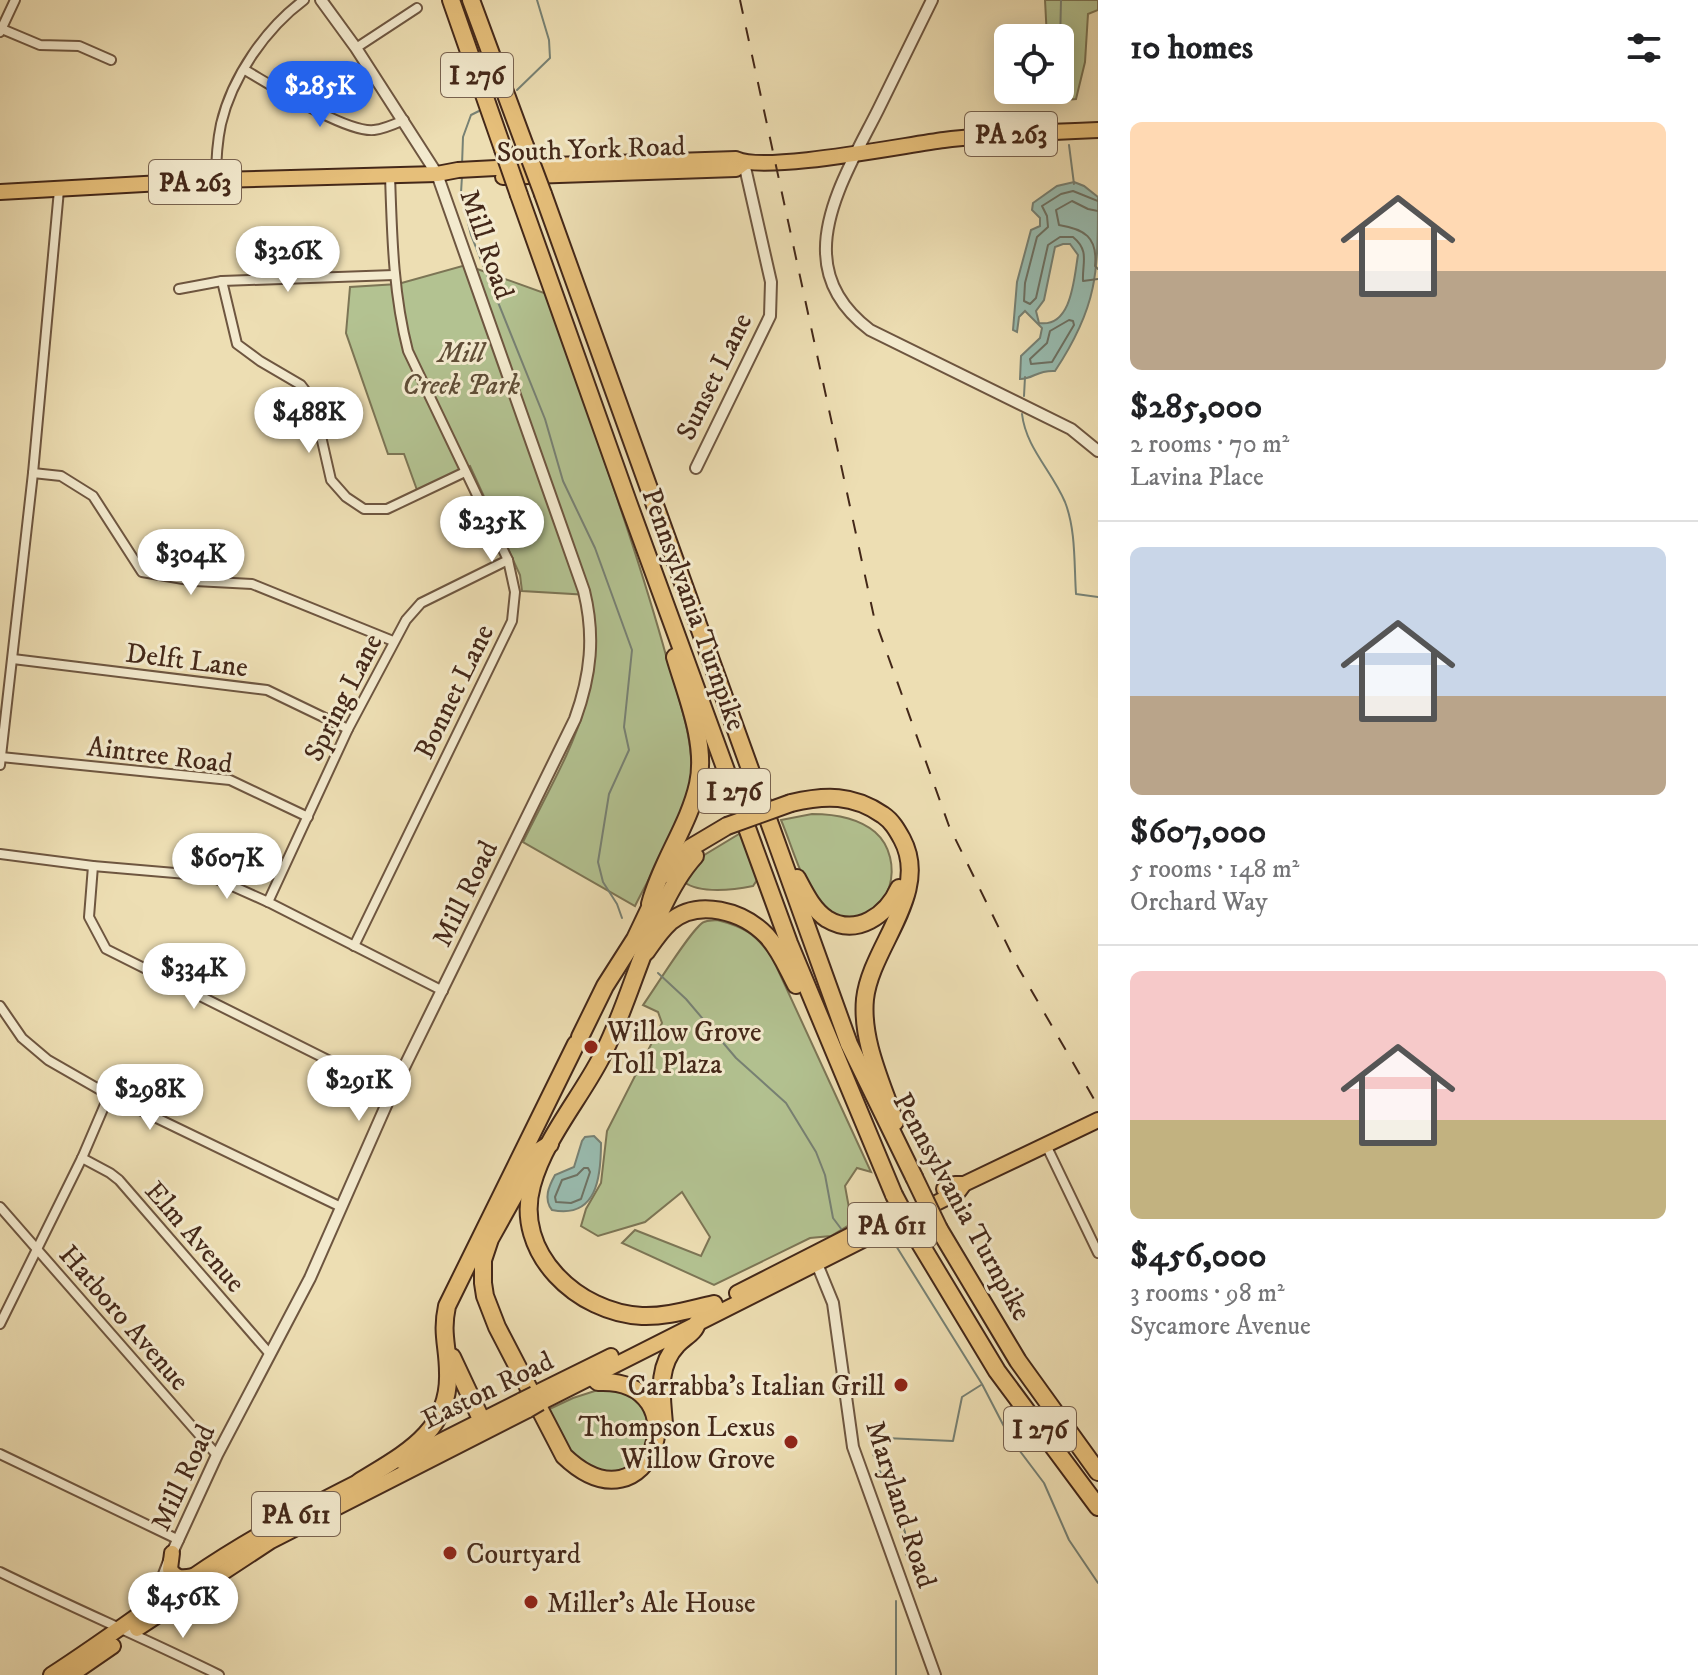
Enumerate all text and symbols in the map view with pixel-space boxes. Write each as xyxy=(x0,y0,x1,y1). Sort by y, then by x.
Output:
map controls xyxy=(994,24,1074,104)
button: locate xyxy=(994,24,1074,104)
icon: filters xyxy=(1622,26,1666,70)
text: 10 homes xyxy=(1130,27,1253,69)
road number: I 276 xyxy=(441,53,513,97)
pin: $285K xyxy=(264,61,376,129)
text: $285K xyxy=(284,70,356,103)
road number: PA 263 xyxy=(965,112,1057,156)
street label: South York Road xyxy=(496,129,686,170)
road number: PA 263 xyxy=(149,160,241,204)
icon: home xyxy=(1326,174,1470,318)
street label: Mill Road xyxy=(452,185,522,304)
pin: $326K xyxy=(232,226,344,294)
text: $326K xyxy=(254,235,322,268)
street label: Sunset Lane xyxy=(669,307,760,446)
park label: Mill Creek Park xyxy=(402,336,520,403)
text: $285,000 xyxy=(1130,386,1262,428)
pin: $488K xyxy=(253,387,365,455)
text: $488K xyxy=(272,396,346,429)
text: 2 rooms · 70 m² xyxy=(1130,428,1289,461)
text: Lavina Place xyxy=(1130,461,1264,494)
street label: Pennsylvania Turnpike xyxy=(633,484,754,735)
pin: $235K xyxy=(436,496,548,564)
text: $235K xyxy=(458,505,526,538)
pin: $304K xyxy=(135,529,247,597)
text: $304K xyxy=(155,538,227,571)
icon: home xyxy=(1326,599,1470,743)
street label: Bonnet Lane xyxy=(407,619,502,765)
street label: Spring Lane xyxy=(296,628,390,767)
street label: Delft Lane xyxy=(124,636,250,685)
street label: Aintree Road xyxy=(85,729,234,782)
road number: I 276 xyxy=(698,769,770,813)
text: $607,000 xyxy=(1130,811,1266,853)
pin: $607K xyxy=(171,833,283,901)
street label: Mill Road xyxy=(425,835,506,952)
text: $607K xyxy=(190,842,264,875)
text: 5 rooms · 148 m² xyxy=(1130,853,1299,886)
text: Orchard Way xyxy=(1130,886,1268,919)
pin: $334K xyxy=(138,943,250,1011)
text: $334K xyxy=(161,952,227,985)
place label: Willow Grove Toll Plaza xyxy=(606,1015,762,1082)
icon: home xyxy=(1326,1023,1470,1167)
marker: Willow Grove Toll Plaza xyxy=(582,1038,600,1056)
pin: $291K xyxy=(303,1055,415,1123)
pin: $298K xyxy=(94,1064,206,1132)
text: $291K xyxy=(325,1064,393,1097)
text: $298K xyxy=(114,1073,186,1106)
street label: Pennsylvania Turnpike xyxy=(885,1087,1039,1327)
street label: Elm Avenue xyxy=(137,1174,253,1300)
road number: PA 611 xyxy=(848,1203,936,1247)
text: $456,000 xyxy=(1130,1235,1267,1277)
street label: Hatboro Avenue xyxy=(51,1238,197,1398)
text: 3 rooms · 98 m² xyxy=(1130,1277,1285,1310)
text: Sycamore Avenue xyxy=(1130,1310,1311,1343)
street label: Easton Road xyxy=(416,1343,559,1437)
place label: Carrabba's Italian Grill xyxy=(628,1369,886,1404)
marker: Carrabba's Italian Grill xyxy=(892,1376,910,1394)
road number: I 276 xyxy=(1004,1407,1076,1451)
place label: Thompson Lexus Willow Grove xyxy=(578,1410,775,1477)
street label: Maryland Road xyxy=(857,1417,944,1592)
street label: Mill Road xyxy=(143,1419,223,1537)
marker: Thompson Lexus Willow Grove xyxy=(782,1433,800,1451)
road number: PA 611 xyxy=(252,1492,340,1536)
place label: Courtyard xyxy=(466,1537,581,1572)
marker: Courtyard xyxy=(441,1544,459,1562)
pin: $456K xyxy=(127,1572,239,1640)
text: $456K xyxy=(146,1581,220,1614)
place label: Miller's Ale House xyxy=(547,1586,756,1621)
marker: Miller's Ale House xyxy=(522,1593,540,1611)

